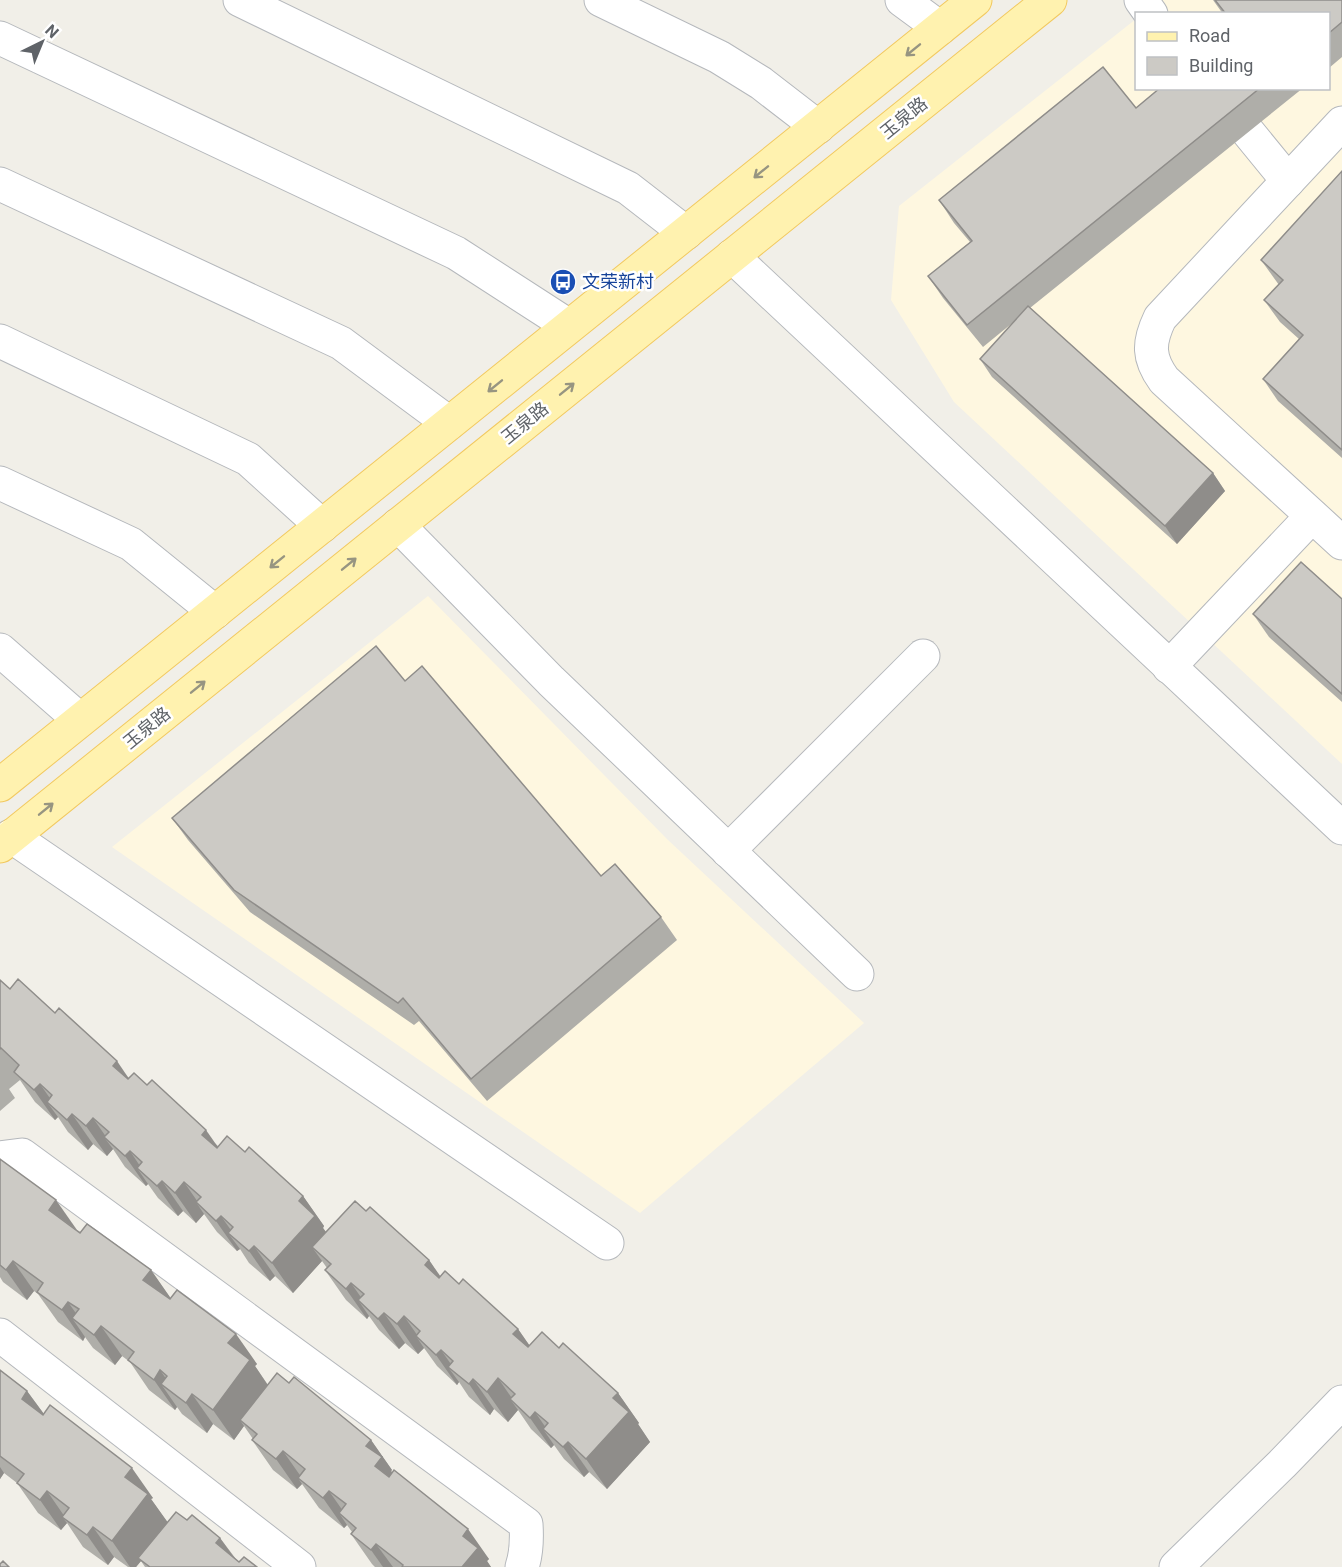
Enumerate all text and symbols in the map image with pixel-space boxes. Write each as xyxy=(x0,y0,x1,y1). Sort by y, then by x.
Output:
north arrow xyxy=(12,12,72,72)
legend xyxy=(1135,12,1330,90)
text: N xyxy=(41,21,62,42)
text: Road xyxy=(1189,25,1230,46)
one-way arrow xyxy=(905,43,921,56)
text: Building xyxy=(1189,55,1253,76)
street label: 玉泉路 xyxy=(876,92,931,143)
one-way arrow xyxy=(754,165,769,179)
bus stop icon: 文荣新村 xyxy=(548,267,578,297)
place label: 文荣新村 xyxy=(582,271,654,292)
one-way arrow xyxy=(487,380,503,393)
one-way arrow xyxy=(559,383,575,396)
street label: 玉泉路 xyxy=(497,397,552,448)
one-way arrow xyxy=(270,555,286,568)
one-way arrow xyxy=(341,558,357,571)
one-way arrow xyxy=(189,680,205,693)
street label: 玉泉路 xyxy=(119,702,174,753)
one-way arrow xyxy=(37,803,53,816)

